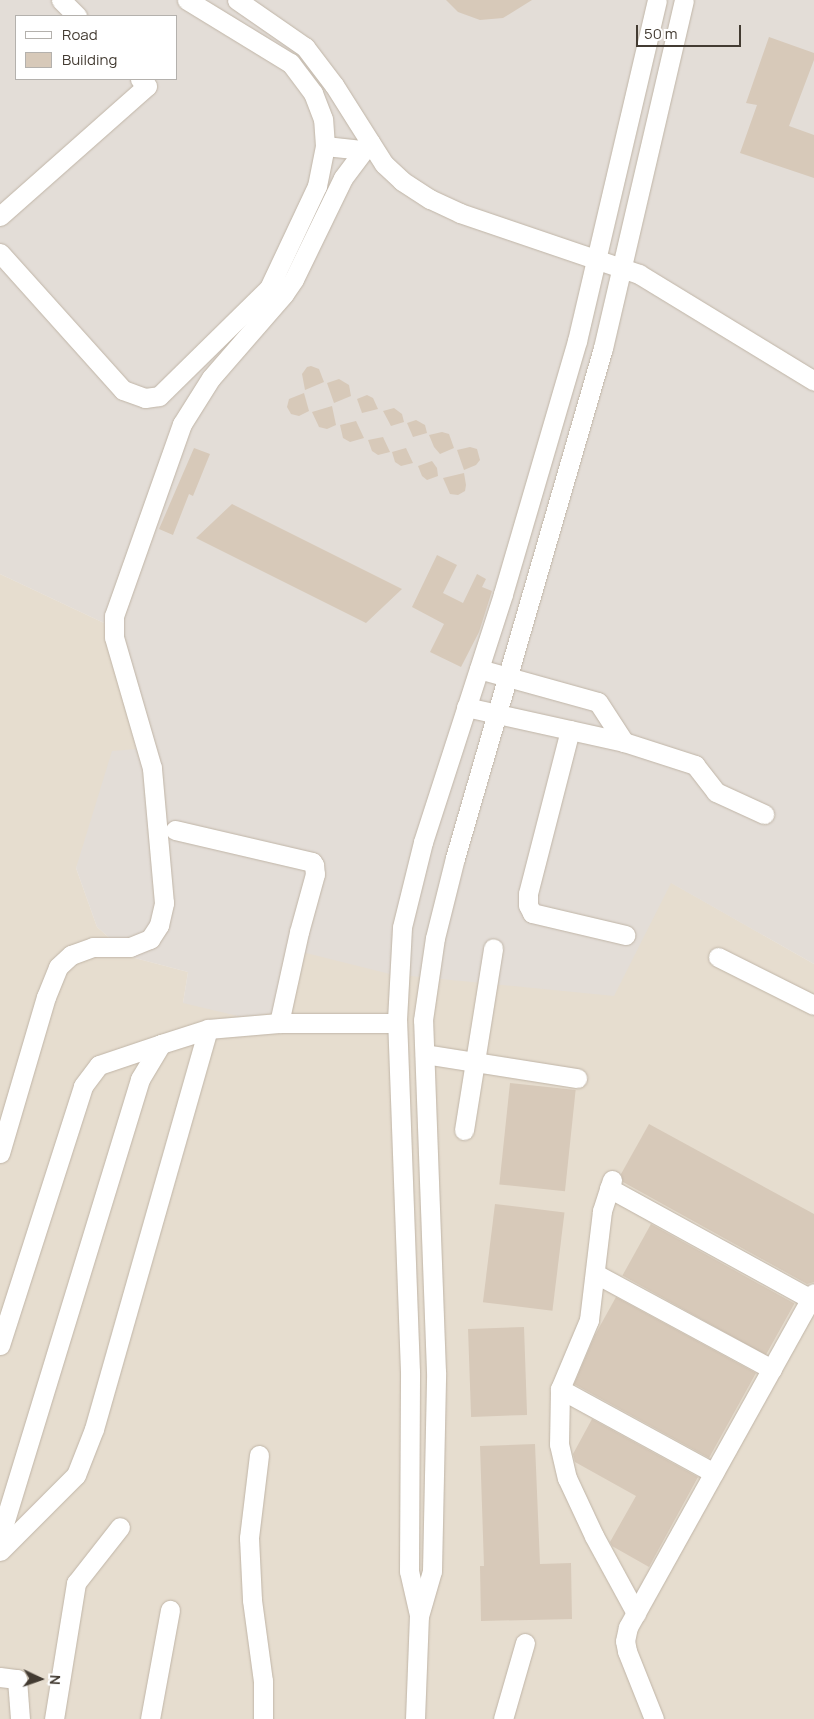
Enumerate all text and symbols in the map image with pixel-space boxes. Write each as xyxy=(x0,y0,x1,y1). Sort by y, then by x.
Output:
legend xyxy=(15,15,178,80)
scale bar xyxy=(639,15,744,47)
text: 50 m xyxy=(644,23,678,44)
text: Road xyxy=(62,24,98,45)
text: Building xyxy=(62,49,117,70)
north arrow xyxy=(15,1654,65,1704)
text: N xyxy=(46,1674,65,1685)

